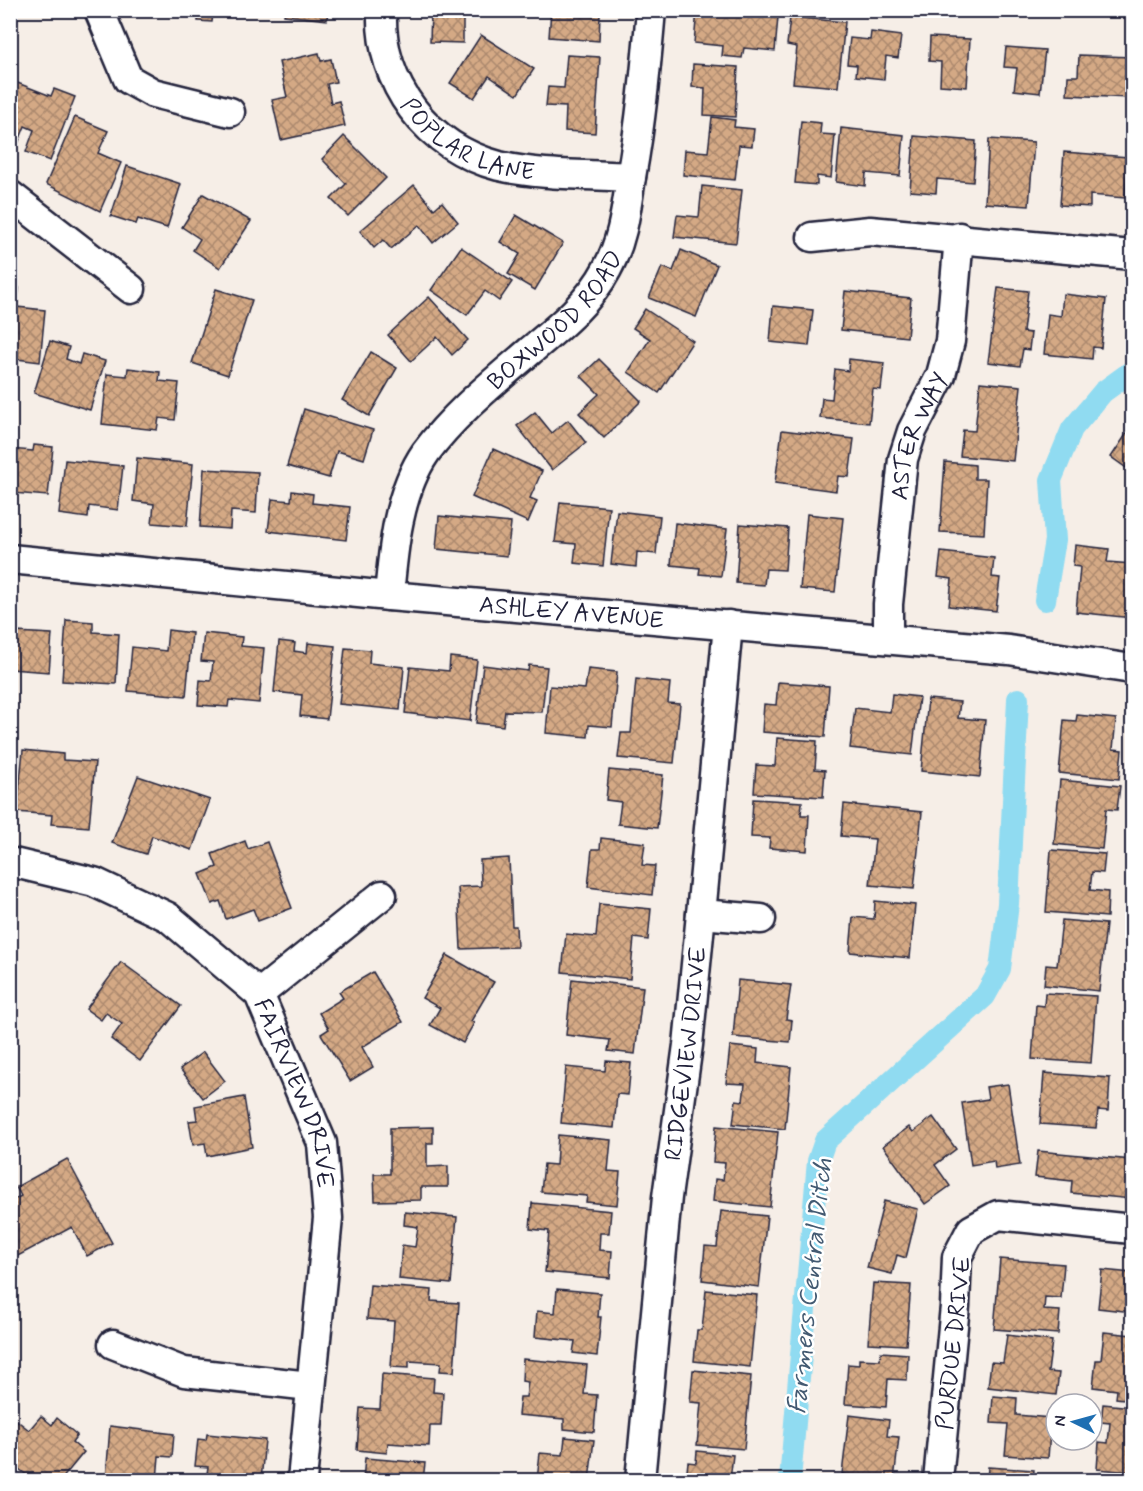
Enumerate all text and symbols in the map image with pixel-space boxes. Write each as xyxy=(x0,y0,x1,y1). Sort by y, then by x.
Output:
street label: POPLAR LANE xyxy=(393,92,536,189)
street label: BOXWOOD ROAD xyxy=(481,246,631,398)
street label: ASTER WAY xyxy=(885,368,957,502)
street label: ASHLEY AVENUE xyxy=(478,590,665,637)
street label: RIDGEVIEW DRIVE xyxy=(658,945,715,1163)
street label: FAIRVIEW DRIVE xyxy=(246,994,340,1190)
water label: Farmers Central Ditch xyxy=(781,1157,841,1416)
street label: PURDUE DRIVE xyxy=(930,1255,979,1432)
north arrow xyxy=(1044,1392,1104,1452)
text: N xyxy=(1050,1415,1071,1427)

